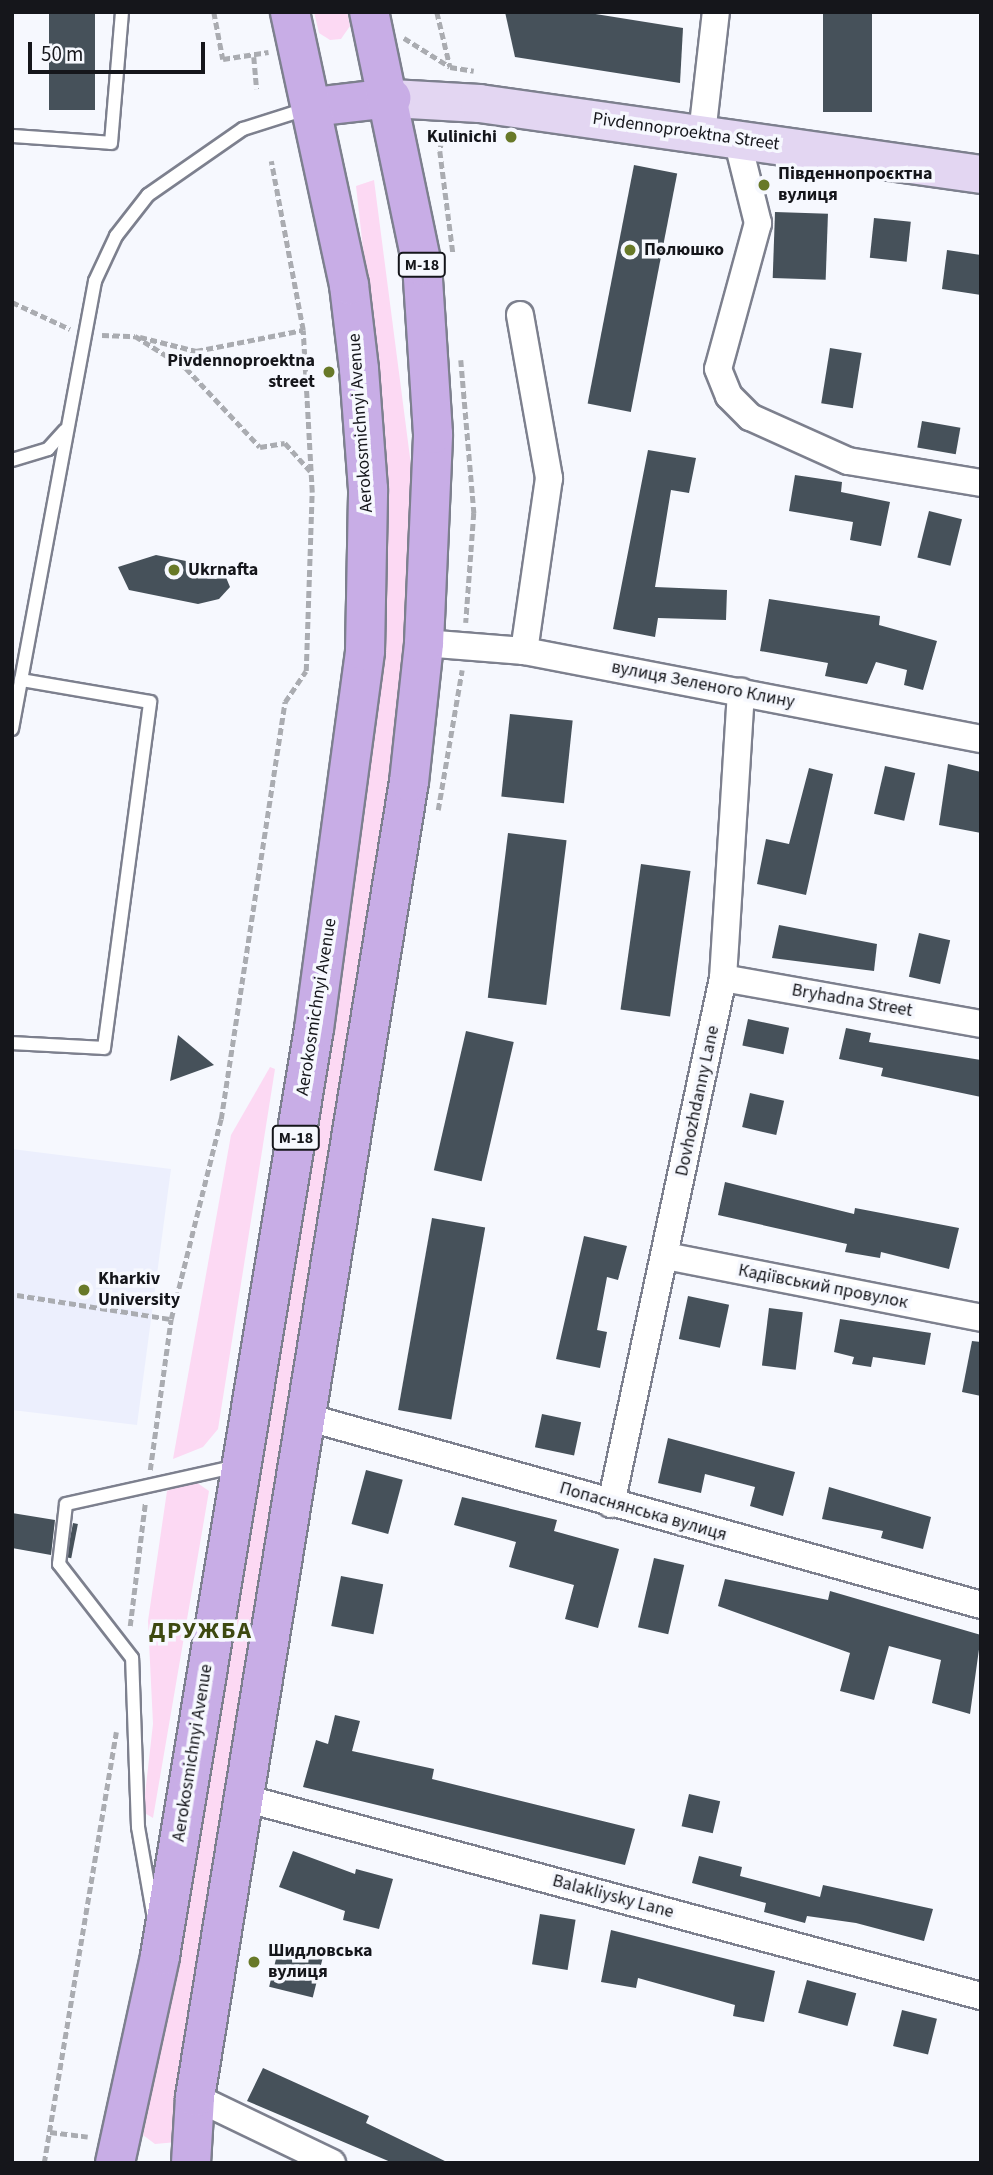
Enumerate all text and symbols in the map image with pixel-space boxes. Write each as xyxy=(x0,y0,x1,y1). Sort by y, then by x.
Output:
scale bar xyxy=(32,28,208,72)
text: 50 m xyxy=(41,39,83,69)
street label: Pivdennoproektna Street xyxy=(591,108,781,156)
place label: Kulinichi xyxy=(427,126,497,148)
marker: Kulinichi xyxy=(503,129,519,145)
place label: Південнопроєктна вулиця xyxy=(778,164,932,206)
marker: Південнопроєктна вулиця xyxy=(756,177,772,193)
place label: Полюшко xyxy=(644,239,724,261)
marker: Полюшко xyxy=(622,242,638,258)
road number: М-18 xyxy=(398,252,446,278)
street label: Aerokosmichnyi Avenue xyxy=(344,333,378,513)
place label: Pivdennoproektna street xyxy=(167,351,315,394)
marker: Pivdennoproektna street xyxy=(321,364,337,380)
place label: Ukrnafta xyxy=(188,559,258,581)
marker: Ukrnafta xyxy=(166,562,182,578)
street label: вулиця Зеленого Клину xyxy=(610,657,796,713)
street label: Aerokosmichnyi Avenue xyxy=(292,917,342,1097)
street label: Bryhadna Street xyxy=(790,980,914,1022)
street label: Dovhozhdanny Lane xyxy=(671,1024,725,1178)
road number: М-18 xyxy=(272,1126,320,1150)
street label: Кадіївський провулок xyxy=(736,1260,910,1314)
place label: Kharkiv University xyxy=(98,1269,180,1312)
marker: Kharkiv University xyxy=(76,1282,92,1298)
street label: Попаснянська вулиця xyxy=(557,1478,729,1546)
district label: ДРУЖБА xyxy=(150,1617,252,1645)
street label: Aerokosmichnyi Avenue xyxy=(168,1663,218,1843)
street label: Balakliysky Lane xyxy=(550,1870,676,1924)
place label: Шидловська вулиця xyxy=(268,1941,373,1983)
marker: Шидловська вулиця xyxy=(246,1954,262,1970)

